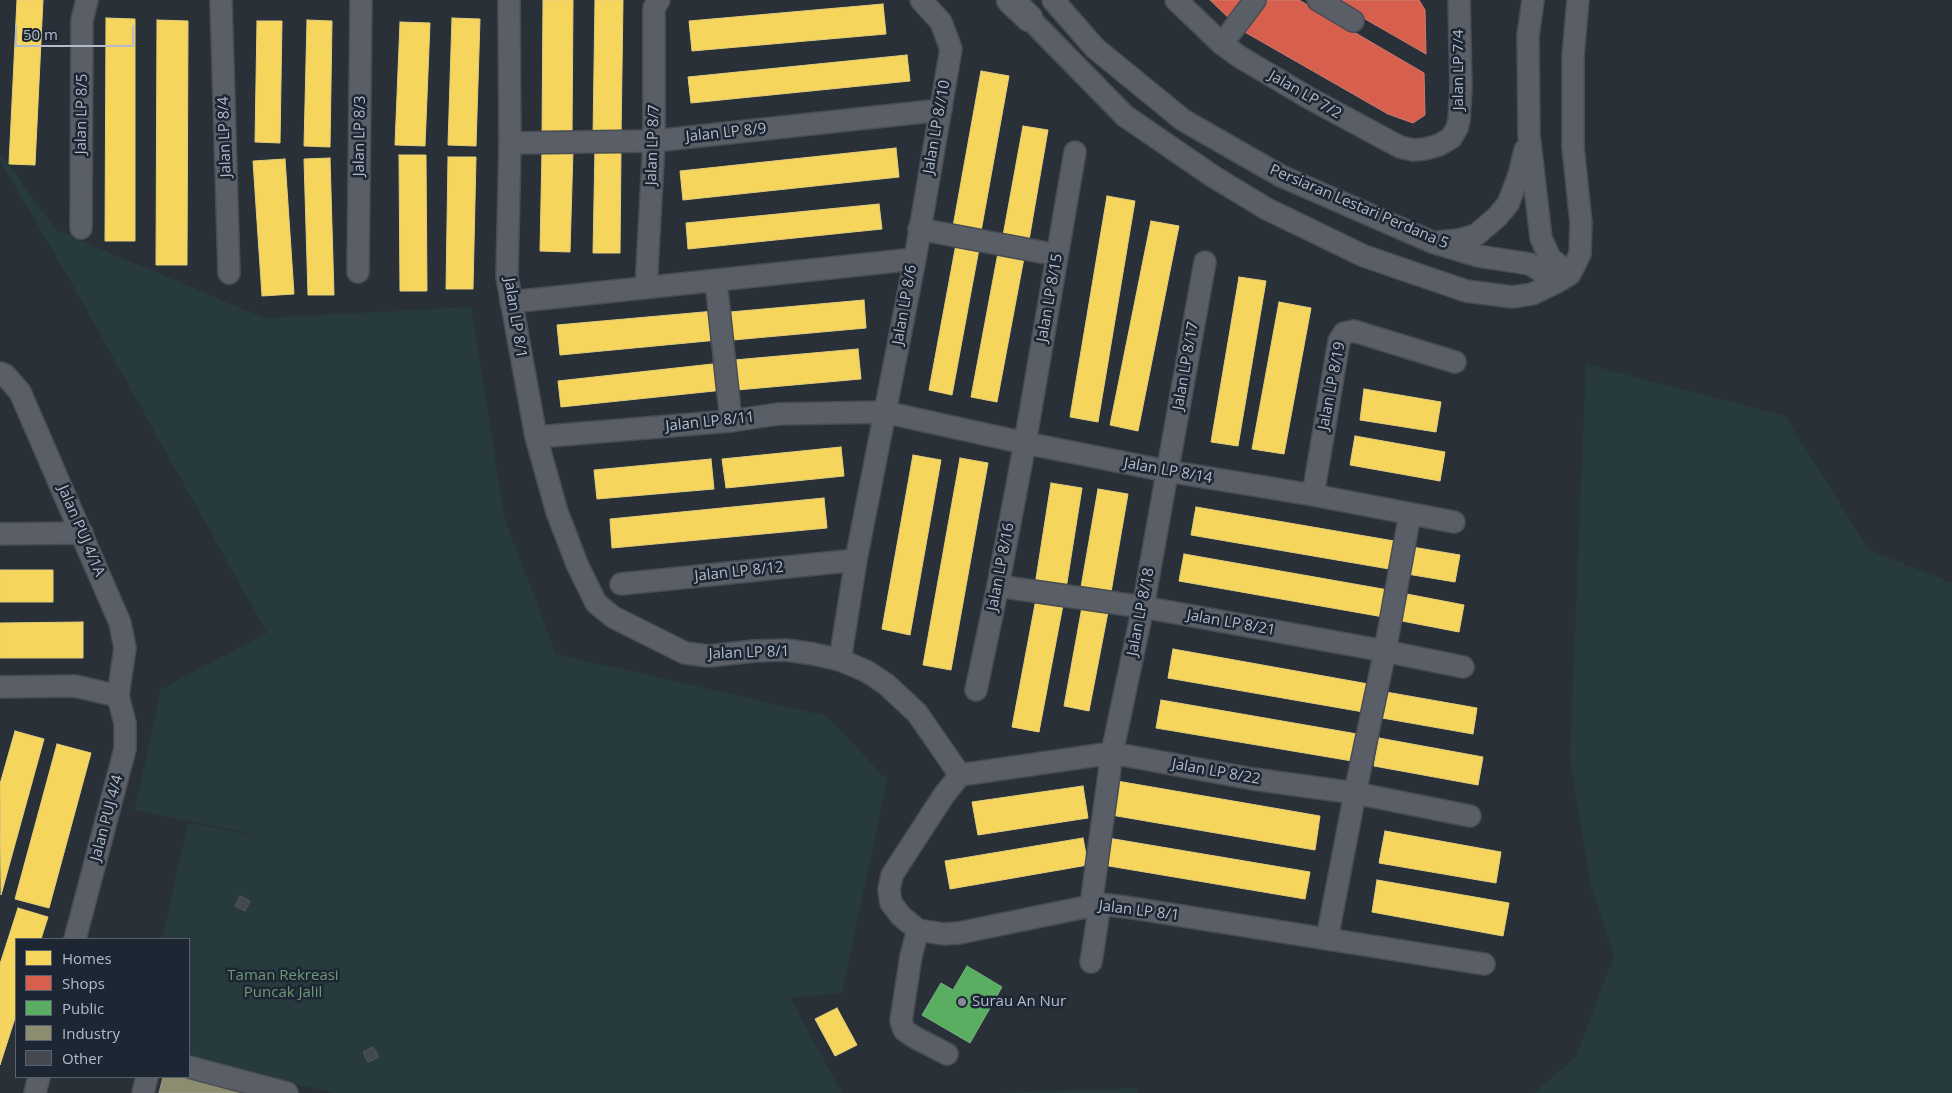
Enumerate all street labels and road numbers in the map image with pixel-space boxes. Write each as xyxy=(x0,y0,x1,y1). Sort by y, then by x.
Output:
street label: Jalan LP 7/4 xyxy=(1450,30,1468,110)
street label: Jalan LP 7/2 xyxy=(1265,67,1345,123)
street label: Jalan LP 8/5 xyxy=(72,73,92,155)
street label: Jalan LP 8//10 xyxy=(920,79,954,175)
street label: Jalan LP 8/3 xyxy=(350,95,370,177)
street label: Jalan LP 8/4 xyxy=(215,96,235,178)
street label: Jalan LP 8/7 xyxy=(643,104,663,186)
street label: Jalan LP 8/9 xyxy=(685,120,767,146)
street label: Persiaran Lestari Perdana 5 xyxy=(1267,161,1451,253)
street label: Jalan LP 8/15 xyxy=(1033,252,1067,344)
street label: Jalan LP 8/6 xyxy=(889,264,921,346)
street label: Jalan LP 8/1 xyxy=(500,277,530,359)
street label: Jalan LP 8/17 xyxy=(1169,320,1203,412)
street label: Jalan LP 8/19 xyxy=(1315,340,1349,432)
street label: Jalan LP 8/11 xyxy=(665,408,755,436)
street label: Jalan LP 8/14 xyxy=(1122,454,1214,488)
street label: Jalan PUJ 4/1A xyxy=(54,483,108,579)
street label: Jalan LP 8/16 xyxy=(984,521,1018,613)
street label: Jalan LP 8/12 xyxy=(694,558,784,586)
street label: Jalan LP 8/18 xyxy=(1124,566,1158,658)
street label: Jalan LP 8/21 xyxy=(1185,606,1277,640)
street label: Jalan LP 8/1 xyxy=(708,643,790,663)
street label: Jalan LP 8/22 xyxy=(1170,755,1262,789)
street label: Jalan PUJ 4/4 xyxy=(87,773,127,863)
street label: Jalan LP 8/1 xyxy=(1098,897,1180,925)

